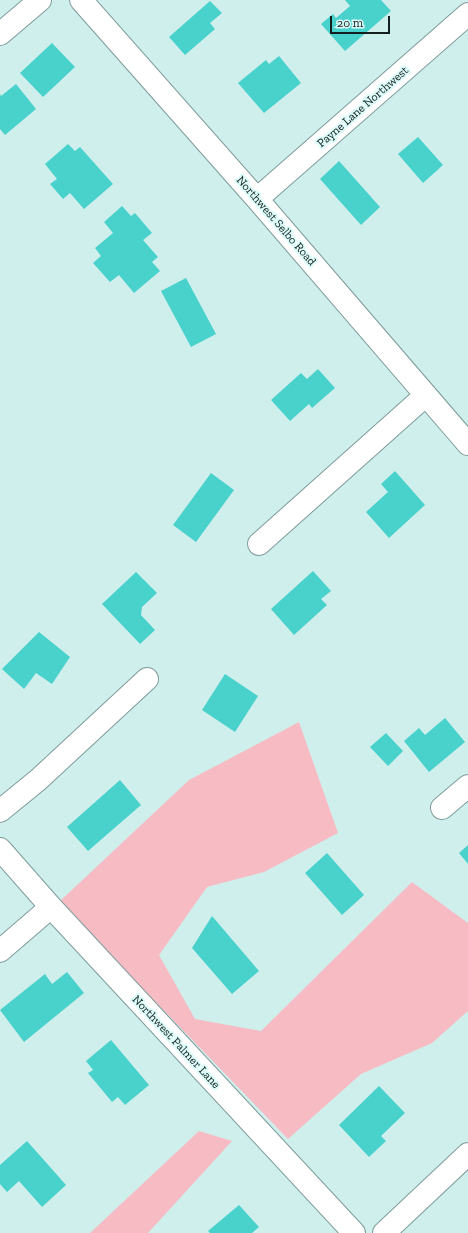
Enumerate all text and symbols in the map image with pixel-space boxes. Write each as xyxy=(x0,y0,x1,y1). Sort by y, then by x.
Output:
scale bar xyxy=(332,8,392,34)
text: 20 m xyxy=(337,16,363,30)
street label: Payne Lane Northwest xyxy=(314,63,412,151)
street label: Northwest Selbo Road xyxy=(233,173,319,269)
street label: Northwest Palmer Lane xyxy=(129,992,223,1092)

